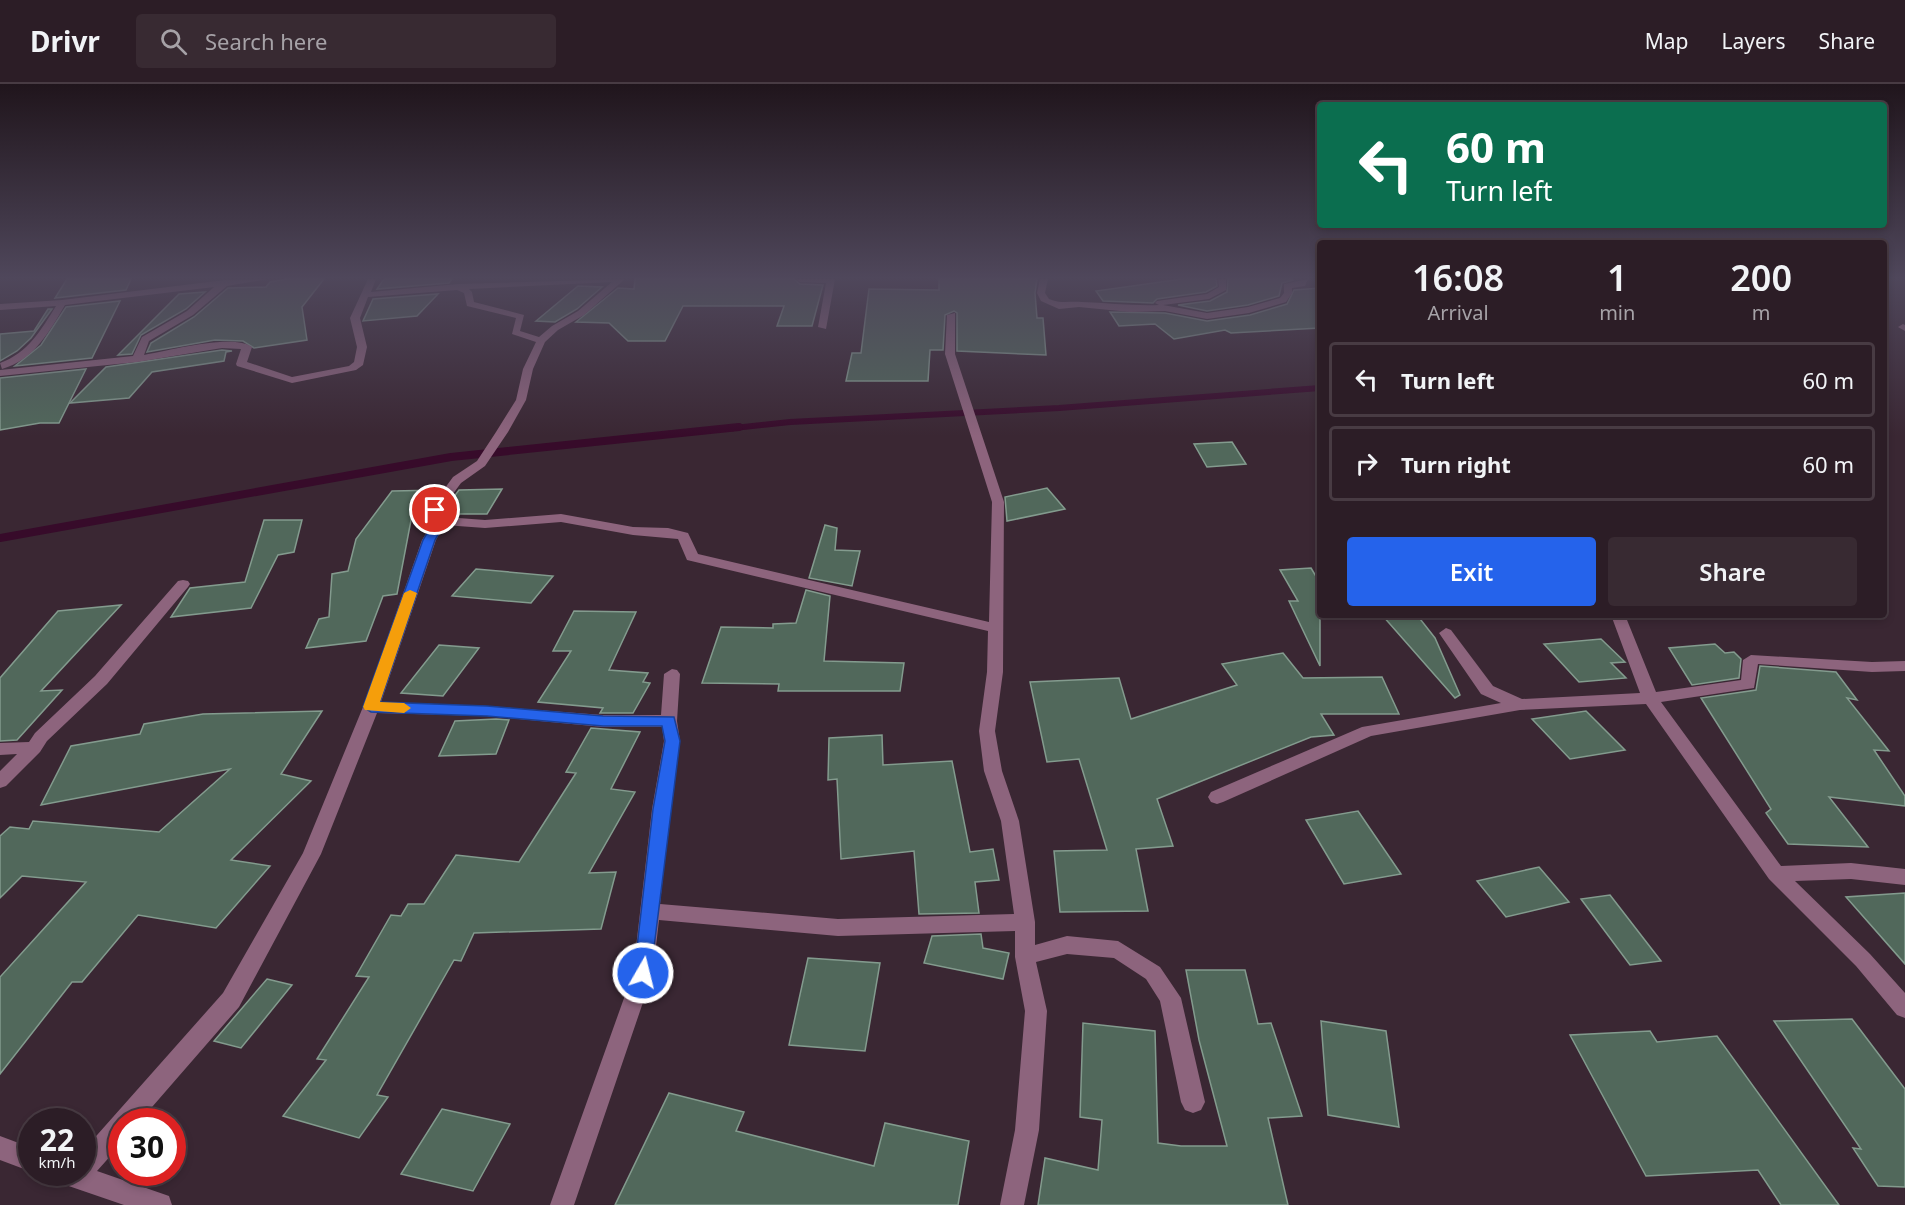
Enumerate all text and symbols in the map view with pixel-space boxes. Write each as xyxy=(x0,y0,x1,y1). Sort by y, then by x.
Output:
search box xyxy=(136,14,556,68)
text: Drivr xyxy=(30,22,100,60)
icon: search xyxy=(157,25,190,58)
text: Search here xyxy=(205,26,327,56)
text: Map xyxy=(1645,27,1689,55)
text: Layers xyxy=(1722,27,1786,55)
text: Share xyxy=(1819,27,1875,55)
text: 60 m xyxy=(1446,118,1546,175)
icon: left xyxy=(1347,126,1425,204)
text: Turn left xyxy=(1446,172,1552,209)
text: 16:08 xyxy=(1412,253,1504,302)
text: 1 xyxy=(1607,253,1628,302)
text: 200 xyxy=(1730,253,1792,302)
text: Arrival xyxy=(1428,299,1489,326)
text: min xyxy=(1599,299,1635,326)
text: m xyxy=(1752,299,1771,326)
icon: left xyxy=(1350,363,1383,396)
text: Turn left xyxy=(1401,365,1495,395)
text: 60 m xyxy=(1803,365,1854,395)
icon: right xyxy=(1350,447,1383,480)
text: Turn right xyxy=(1401,449,1511,479)
text: 60 m xyxy=(1803,449,1854,479)
pin xyxy=(409,484,460,535)
icon: arrive xyxy=(418,493,451,526)
button: Exit xyxy=(1347,537,1596,606)
button: Share xyxy=(1608,537,1857,606)
position arrow xyxy=(611,941,675,1005)
speed limit sign: 30 xyxy=(108,1108,186,1186)
text: 22 xyxy=(40,1119,74,1160)
text: km/h xyxy=(39,1152,75,1172)

